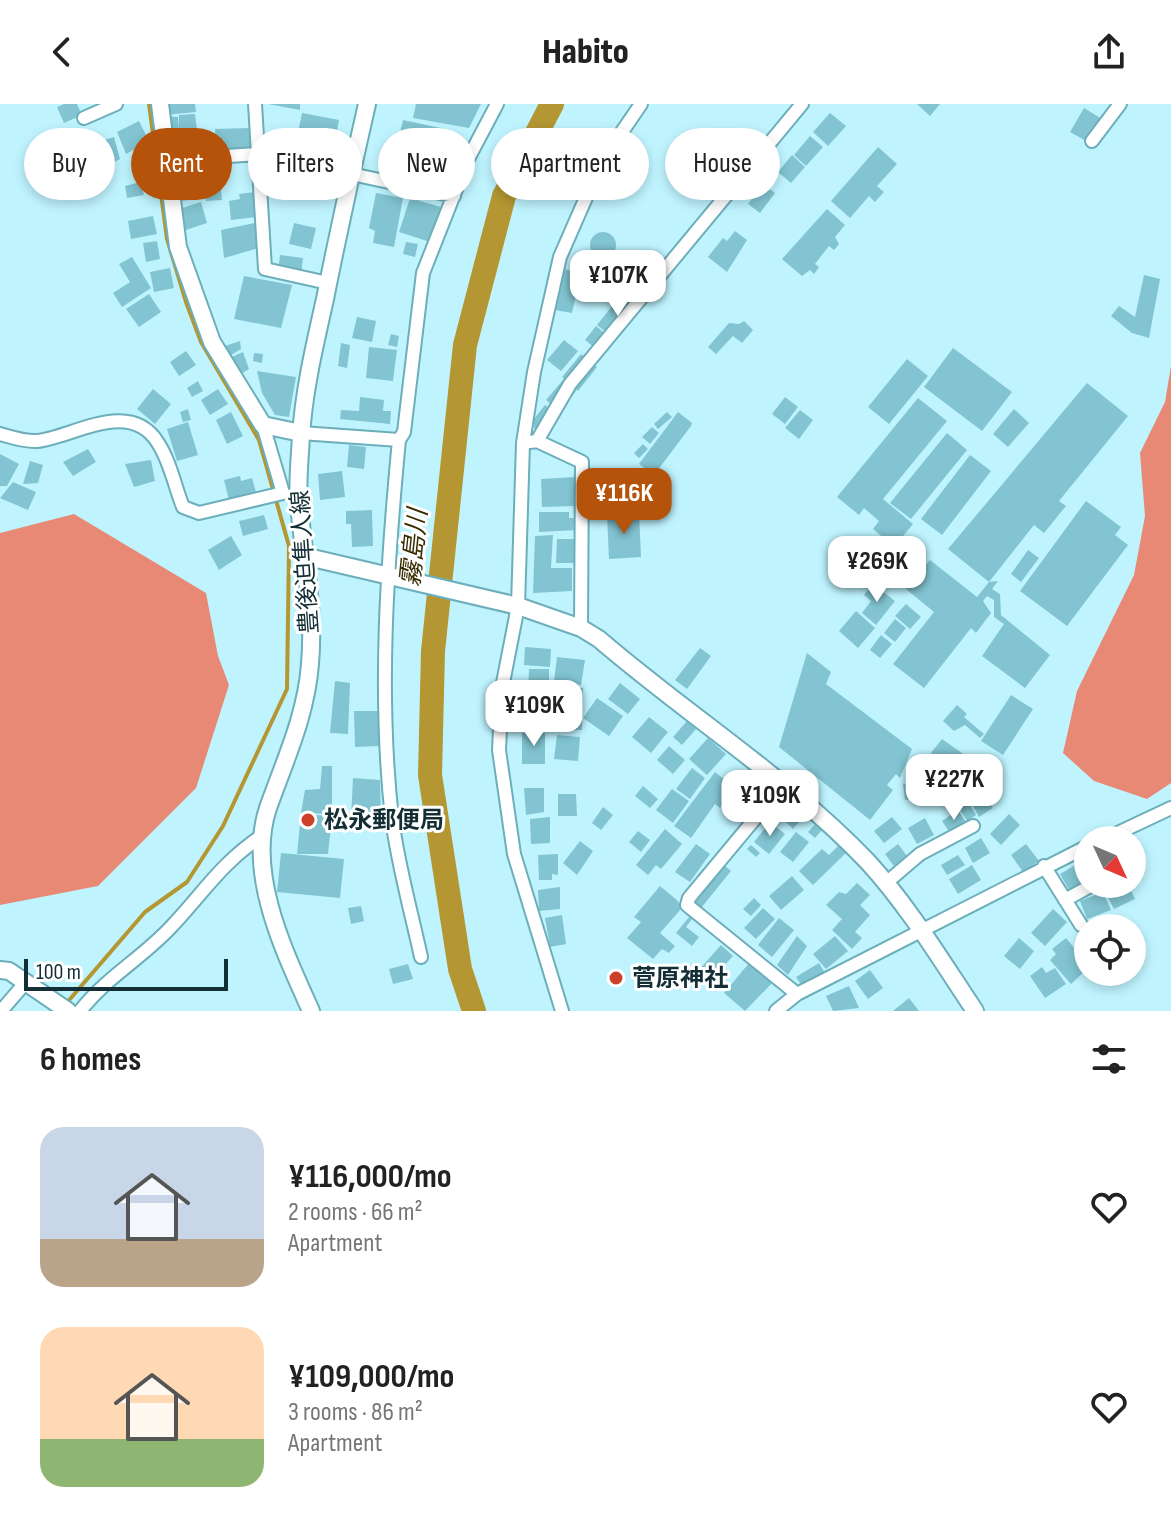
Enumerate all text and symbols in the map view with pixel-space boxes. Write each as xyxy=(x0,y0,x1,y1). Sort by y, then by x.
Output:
icon: back xyxy=(40,30,84,74)
icon: share xyxy=(1087,30,1131,74)
text: Habito xyxy=(542,31,629,74)
chip: Buy xyxy=(24,128,115,200)
chip: Rent xyxy=(131,128,232,200)
chip: Filters xyxy=(248,128,362,200)
chip: New xyxy=(378,128,475,200)
chip: Apartment xyxy=(491,128,649,200)
chip: House xyxy=(665,128,780,200)
pin: ¥107K xyxy=(562,250,674,318)
text: ¥107K xyxy=(588,260,648,291)
pin: ¥116K xyxy=(568,468,680,536)
text: ¥116K xyxy=(595,478,653,509)
street label: 豊後迫隼人線 xyxy=(286,489,324,635)
water label: 霧島川 xyxy=(396,505,435,588)
pin: ¥269K xyxy=(821,536,933,604)
text: ¥269K xyxy=(846,546,908,577)
pin: ¥109K xyxy=(478,680,590,748)
text: ¥109K xyxy=(503,690,565,721)
pin: ¥227K xyxy=(898,754,1010,822)
text: ¥227K xyxy=(924,764,984,795)
pin: ¥109K xyxy=(714,770,826,838)
text: ¥109K xyxy=(739,780,801,811)
place label: 松永郵便局 xyxy=(324,806,444,835)
marker: 松永郵便局 xyxy=(299,811,317,829)
north arrow xyxy=(1074,826,1146,898)
map controls xyxy=(1074,826,1146,986)
button: locate xyxy=(1074,914,1146,986)
scale bar xyxy=(24,955,228,991)
text: 100 m xyxy=(36,959,81,986)
place label: 菅原神社 xyxy=(632,964,728,993)
marker: 菅原神社 xyxy=(607,969,625,987)
icon: filters xyxy=(1087,1037,1131,1081)
text: 6 homes xyxy=(40,1039,141,1080)
text: ¥116,000/mo xyxy=(288,1156,452,1197)
icon: home xyxy=(104,1159,200,1255)
icon: heart xyxy=(1087,1185,1131,1229)
text: 2 rooms · 66 m² xyxy=(288,1197,423,1228)
text: Apartment xyxy=(288,1228,382,1259)
text: ¥109,000/mo xyxy=(288,1356,454,1397)
icon: home xyxy=(104,1359,200,1455)
icon: heart xyxy=(1087,1385,1131,1429)
text: 3 rooms · 86 m² xyxy=(288,1397,423,1428)
text: Apartment xyxy=(288,1428,382,1459)

